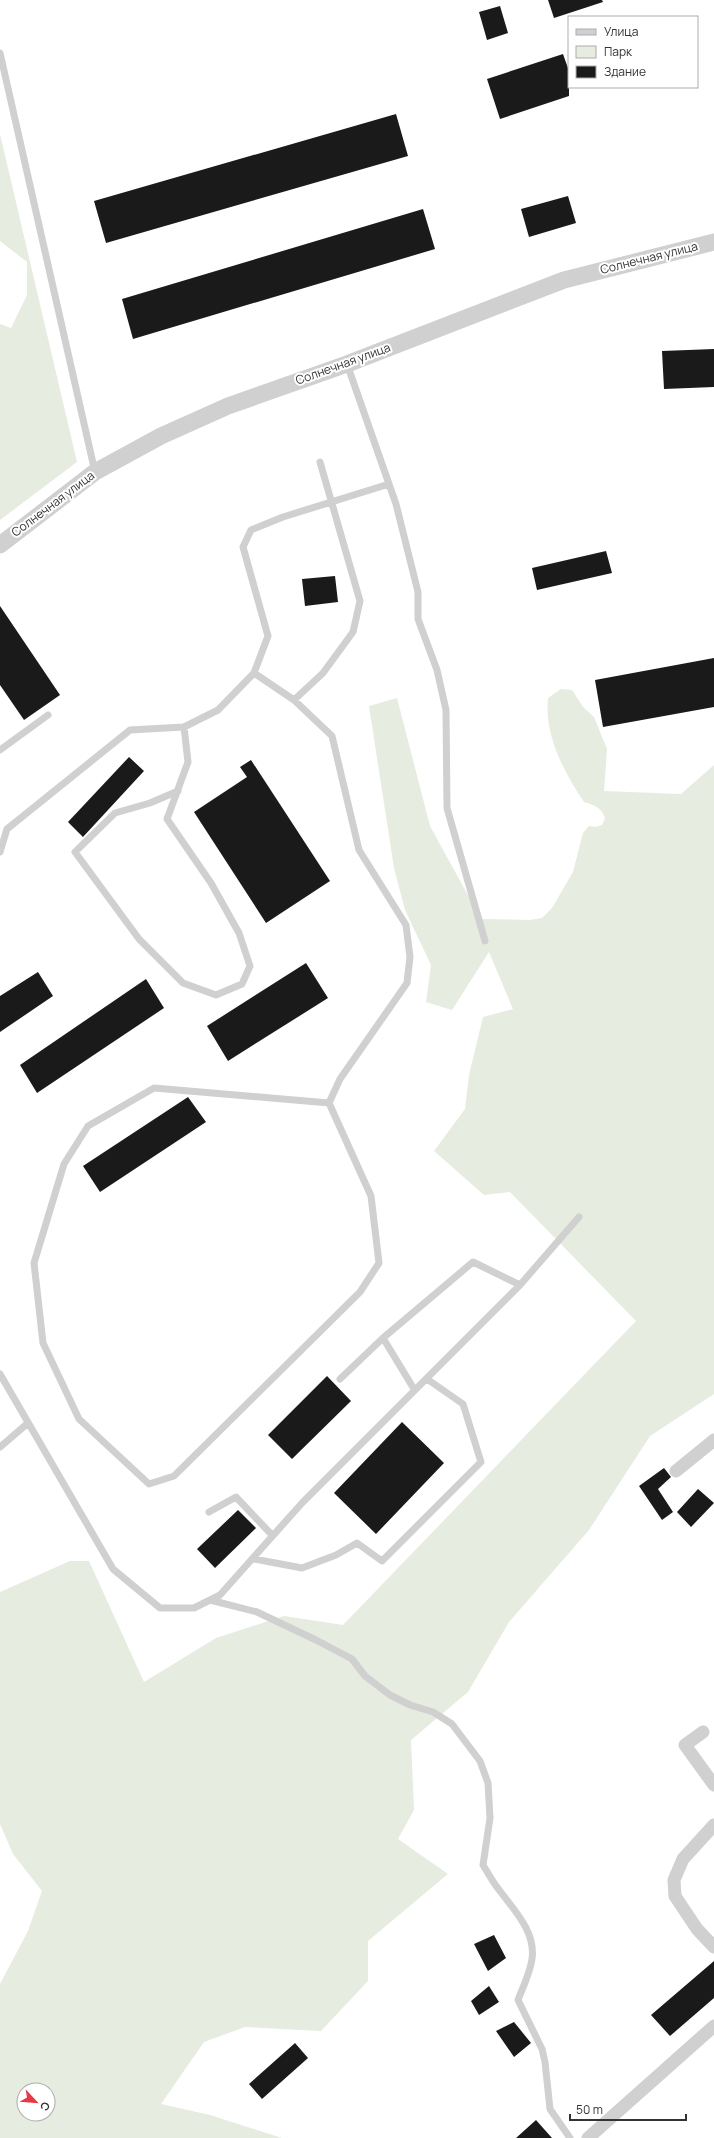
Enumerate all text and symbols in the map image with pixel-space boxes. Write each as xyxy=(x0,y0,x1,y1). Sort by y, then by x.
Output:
legend xyxy=(568,16,698,88)
text: Улица xyxy=(604,23,638,40)
text: Парк xyxy=(604,43,633,60)
text: Здание xyxy=(604,63,646,80)
street label: Солнечная улица xyxy=(598,237,699,278)
street label: Солнечная улица xyxy=(293,338,393,389)
street label: Солнечная улица xyxy=(8,467,98,540)
north arrow xyxy=(16,2082,56,2122)
scale bar xyxy=(570,2096,686,2122)
text: С xyxy=(37,2100,54,2114)
text: 50 m xyxy=(576,2101,603,2118)

